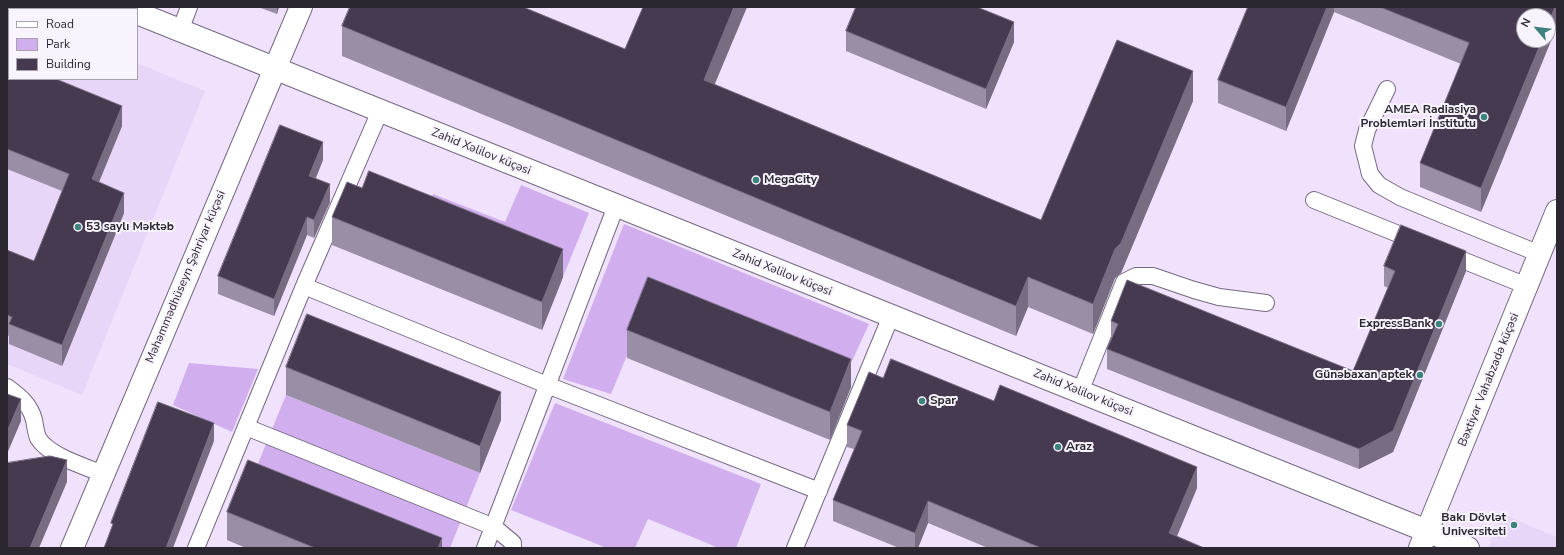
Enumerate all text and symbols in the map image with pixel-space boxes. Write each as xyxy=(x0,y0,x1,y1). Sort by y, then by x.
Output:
legend xyxy=(8,8,138,80)
north arrow xyxy=(1516,8,1556,48)
text: N xyxy=(1517,15,1534,30)
text: Road xyxy=(46,16,74,32)
text: Park xyxy=(46,36,70,52)
text: Building xyxy=(46,56,91,72)
place label: AMEA Radiasiya Problemləri İnstitutu xyxy=(1361,103,1476,131)
marker: AMEA Radiasiya Problemləri İnstitutu xyxy=(1479,112,1489,122)
street label: Zahid Xəlilov küçəsi xyxy=(429,125,533,179)
place label: MegaCity xyxy=(764,173,817,187)
marker: MegaCity xyxy=(751,175,761,185)
street label: Məhəmmədhüseyn Şəhriyar küçəsi xyxy=(143,189,229,365)
place label: 53 saylı Məktəb xyxy=(86,220,174,234)
marker: 53 saylı Məktəb xyxy=(73,222,83,232)
street label: Zahid Xəlilov küçəsi xyxy=(730,246,834,300)
street label: Bəxtiyar Vahabzadə küçəsi xyxy=(1456,311,1522,449)
place label: ExpressBank xyxy=(1359,317,1431,331)
marker: ExpressBank xyxy=(1434,319,1444,329)
street label: Zahid Xəlilov küçəsi xyxy=(1031,366,1135,420)
place label: Günəbaxan aptek xyxy=(1314,368,1412,382)
marker: Günəbaxan aptek xyxy=(1415,370,1425,380)
place label: Spar xyxy=(930,394,956,408)
marker: Spar xyxy=(917,396,927,406)
place label: Araz xyxy=(1066,440,1092,454)
marker: Araz xyxy=(1053,442,1063,452)
place label: Bakı Dövlət Universiteti xyxy=(1441,511,1506,539)
marker: Bakı Dövlət Universiteti xyxy=(1509,520,1519,530)

